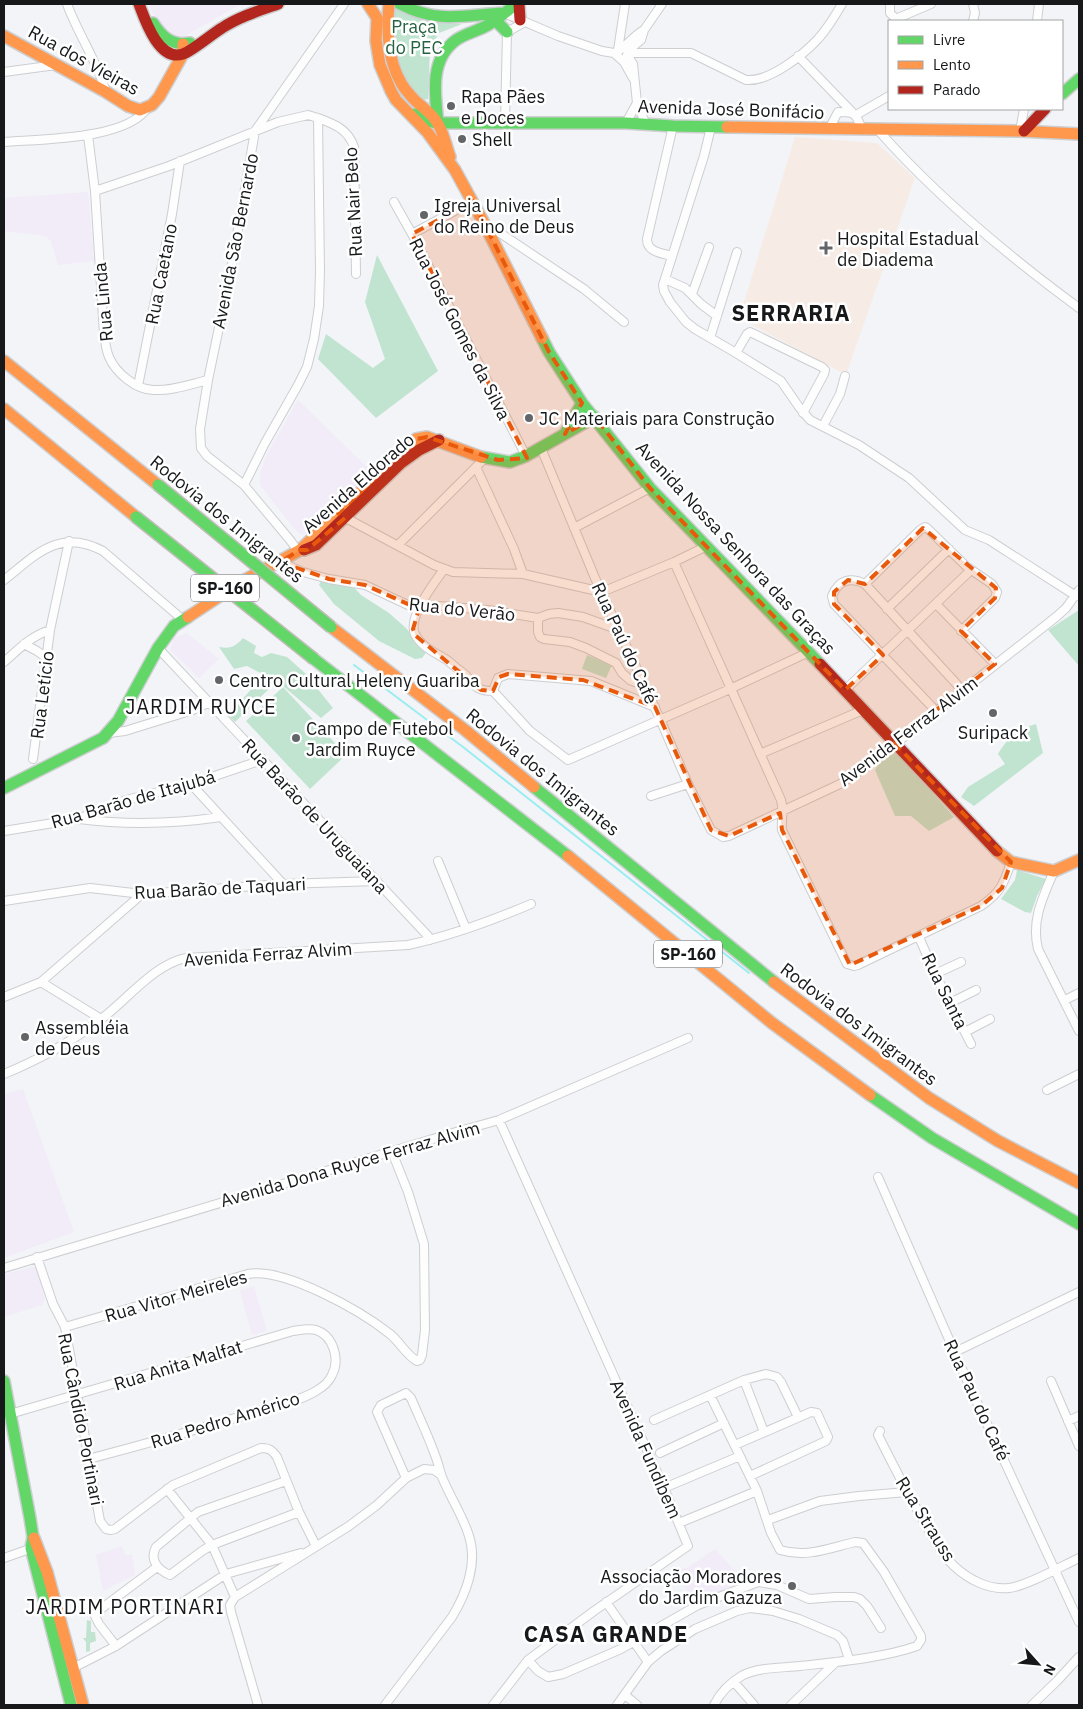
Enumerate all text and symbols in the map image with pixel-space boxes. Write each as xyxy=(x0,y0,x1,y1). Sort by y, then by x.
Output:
park label: Praça do PEC xyxy=(385,15,443,59)
street label: Rua dos Vieiras xyxy=(24,20,144,100)
legend xyxy=(888,20,1063,110)
text: Livre xyxy=(933,30,965,49)
text: Lento xyxy=(933,55,971,74)
text: Parado xyxy=(933,80,981,99)
place label: Rapa Pães e Doces xyxy=(461,85,545,129)
street label: Avenida José Bonifácio xyxy=(637,94,825,124)
marker: Rapa Pães e Doces xyxy=(445,100,457,112)
place label: Shell xyxy=(472,128,512,151)
marker: Shell xyxy=(456,133,468,145)
street label: Rua Nair Belo xyxy=(339,147,367,257)
street label: Avenida São Bernardo xyxy=(207,151,263,331)
place label: Igreja Universal do Reino de Deus xyxy=(434,194,574,238)
marker: Igreja Universal do Reino de Deus xyxy=(418,209,430,221)
street label: Rua Caetano xyxy=(140,221,182,327)
place label: Hospital Estadual de Diadema xyxy=(837,227,979,271)
street label: Rua José Gomes da Silva xyxy=(404,234,516,424)
marker: Hospital Estadual de Diadema xyxy=(819,241,833,255)
street label: Rua Linda xyxy=(88,261,118,343)
district label: SERRARIA xyxy=(731,298,851,327)
place label: JC Materiais para Construção xyxy=(539,407,775,430)
marker: JC Materiais para Construção xyxy=(523,412,535,424)
street label: Avenida Eldorado xyxy=(297,428,419,538)
street label: Avenida Nossa Senhora das Graças xyxy=(631,437,841,659)
street label: Rodovia dos Imigrantes xyxy=(146,450,308,588)
road number: SP-160 xyxy=(191,574,259,602)
street label: Rua Paú do Café xyxy=(587,578,663,708)
street label: Rua do Verão xyxy=(408,592,516,626)
street label: Rua Letício xyxy=(25,650,59,740)
place label: Centro Cultural Heleny Guariba xyxy=(229,669,480,692)
street label: Avenida Ferraz Alvim xyxy=(834,671,982,791)
marker: Centro Cultural Heleny Guariba xyxy=(213,674,225,686)
district label: JARDIM RUYCE xyxy=(125,693,277,720)
street label: Rodovia dos Imigrantes xyxy=(462,703,624,841)
marker: Suripack xyxy=(987,707,999,719)
place label: Campo de Futebol Jardim Ruyce xyxy=(306,717,453,761)
place label: Suripack xyxy=(958,721,1029,744)
marker: Campo de Futebol Jardim Ruyce xyxy=(290,732,302,744)
street label: Rua Barão de Uruguaiana xyxy=(237,733,393,899)
street label: Rua Barão de Itajubá xyxy=(48,764,218,833)
street label: Rua Barão de Taquari xyxy=(133,872,307,904)
street label: Avenida Ferraz Alvim xyxy=(183,937,353,971)
road number: SP-160 xyxy=(654,941,722,968)
street label: Rua Santa xyxy=(917,949,973,1033)
street label: Rodovia dos Imigrantes xyxy=(776,957,942,1091)
place label: Assembléia de Deus xyxy=(35,1016,129,1060)
marker: Assembléia de Deus xyxy=(19,1031,31,1043)
street label: Avenida Dona Ruyce Ferraz Alvim xyxy=(218,1116,482,1212)
street label: Rua Vitor Meireles xyxy=(102,1265,250,1327)
street label: Rua Cândido Portinari xyxy=(53,1331,109,1507)
street label: Rua Anita Malfat xyxy=(111,1335,245,1395)
street label: Rua Pau do Café xyxy=(939,1335,1015,1465)
street label: Avenida Fundibem xyxy=(605,1376,687,1522)
street label: Rua Pedro Américo xyxy=(148,1386,302,1454)
street label: Rua Strauss xyxy=(891,1472,961,1566)
place label: Associação Moradores do Jardim Gazuza xyxy=(600,1565,782,1609)
marker: Associação Moradores do Jardim Gazuza xyxy=(786,1580,798,1592)
district label: JARDIM PORTINARI xyxy=(25,1593,225,1620)
district label: CASA GRANDE xyxy=(524,1619,688,1648)
north arrow xyxy=(1013,1639,1063,1689)
text: N xyxy=(1039,1661,1060,1679)

